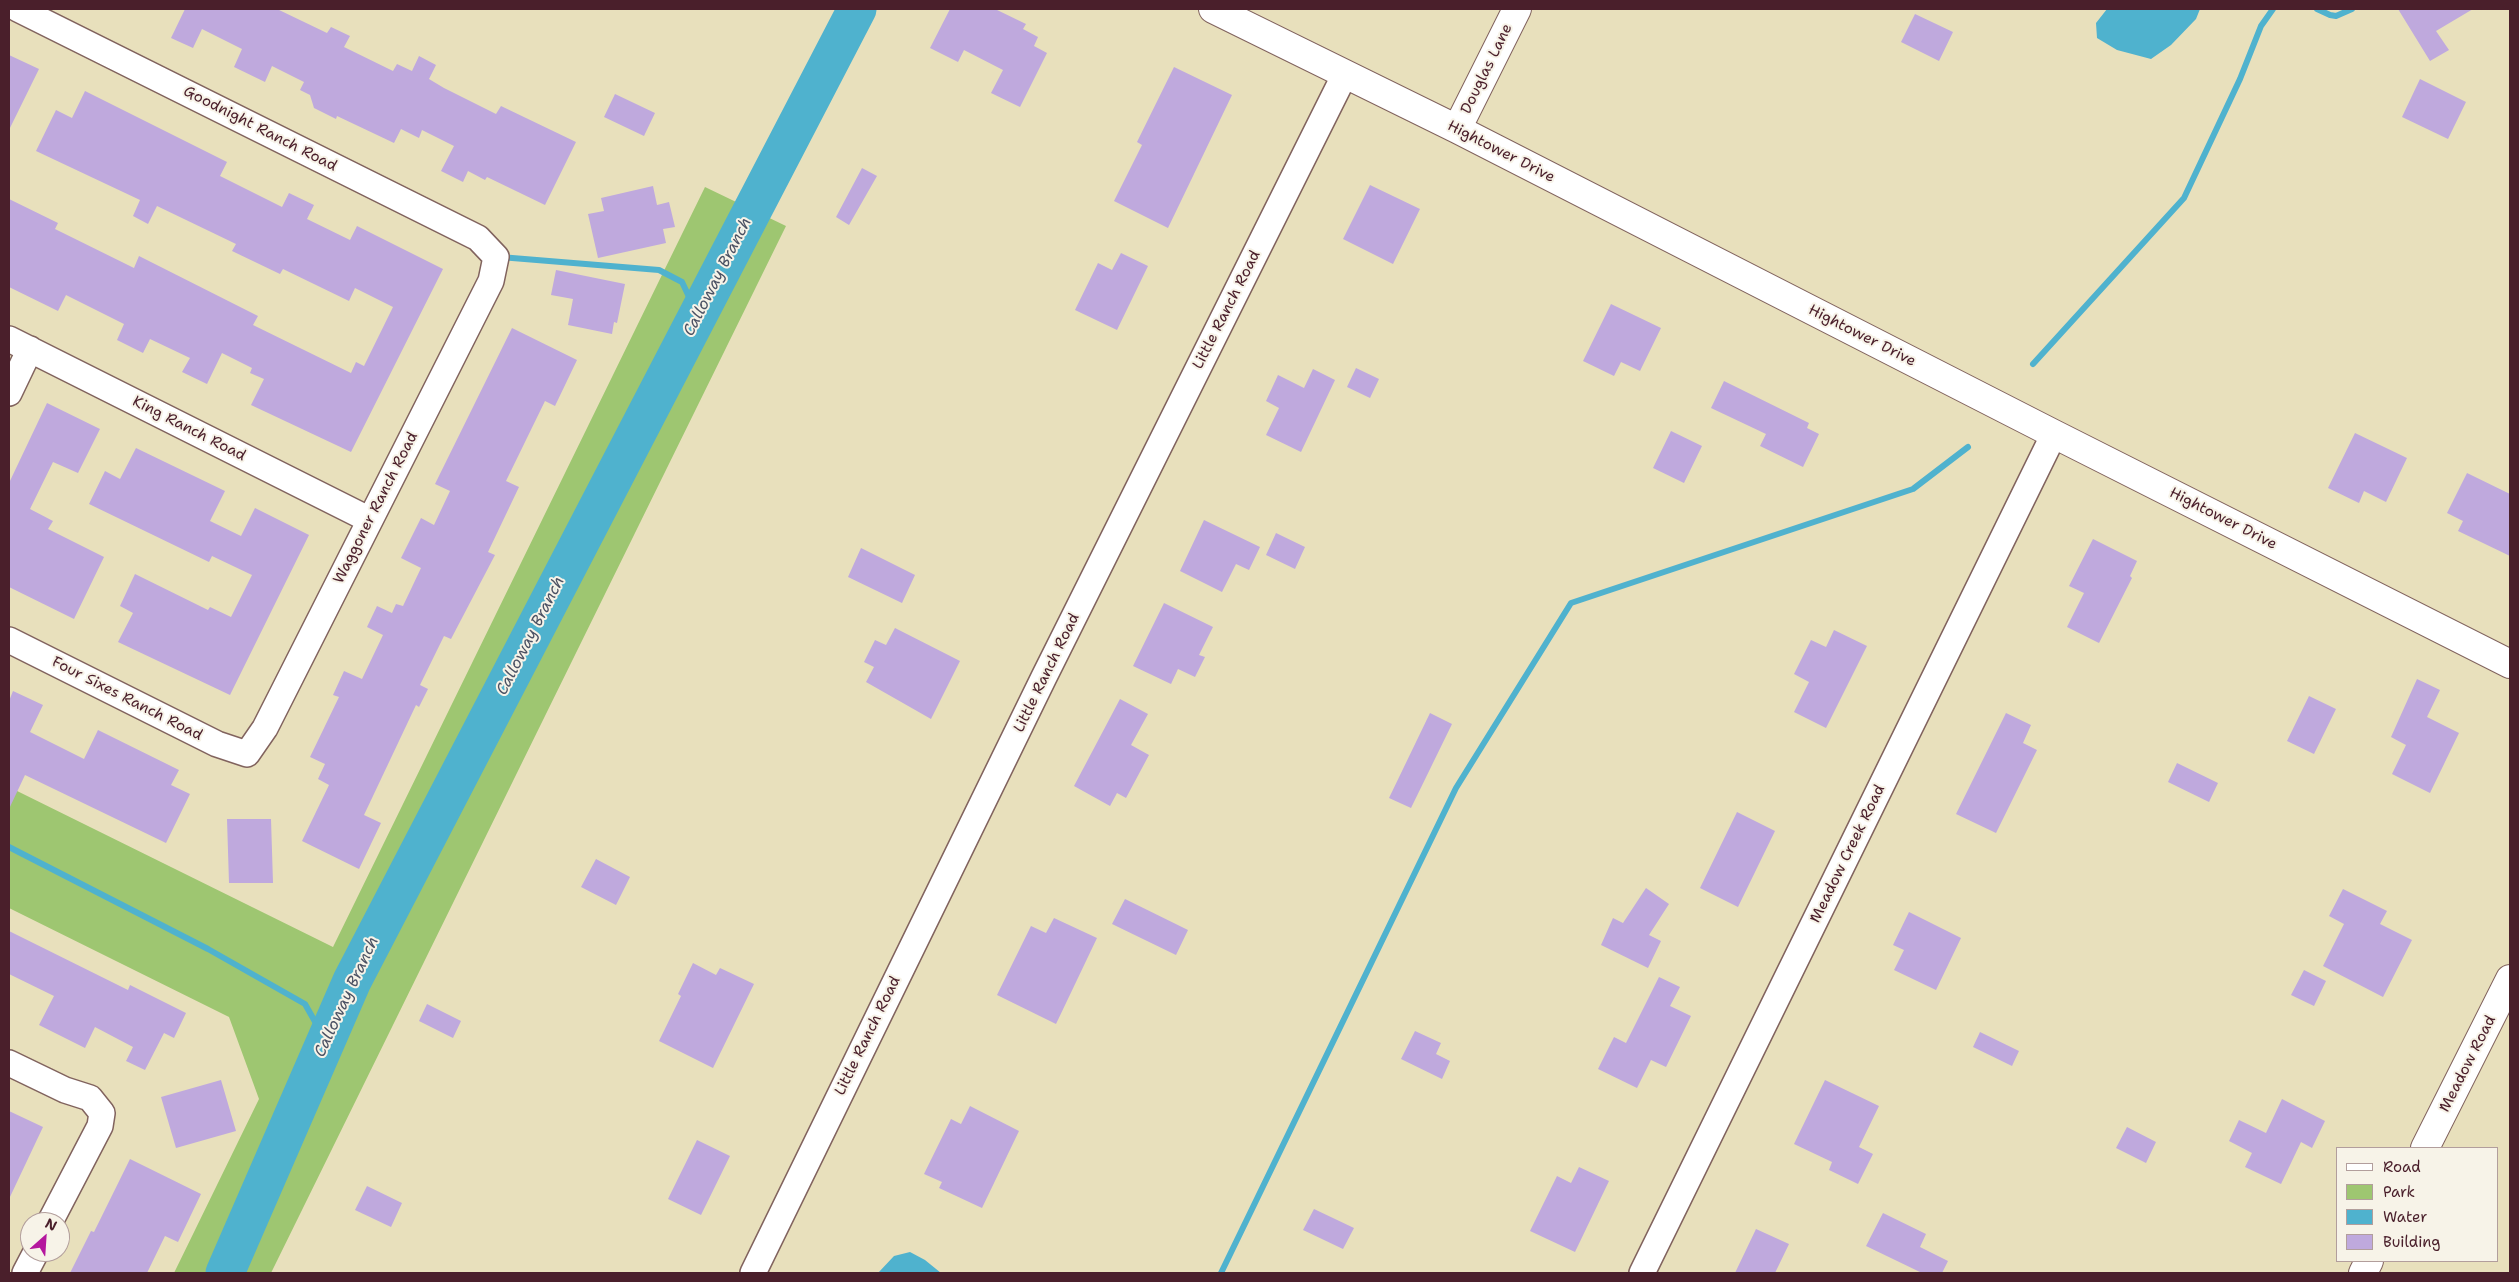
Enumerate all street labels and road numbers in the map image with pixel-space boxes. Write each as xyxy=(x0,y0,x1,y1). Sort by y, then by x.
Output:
street label: Douglas Lane xyxy=(1457,21,1517,117)
street label: Goodnight Ranch Road xyxy=(180,82,340,176)
street label: Hightower Drive xyxy=(1444,117,1558,187)
street label: Little Ranch Road xyxy=(1189,248,1265,372)
street label: Hightower Drive xyxy=(1805,301,1919,371)
street label: King Ranch Road xyxy=(129,393,249,465)
street label: Waggoner Ranch Road xyxy=(330,429,422,587)
street label: Hightower Drive xyxy=(2166,484,2280,554)
street label: Little Ranch Road xyxy=(1010,610,1084,736)
street label: Four Sixes Ranch Road xyxy=(49,653,205,745)
street label: Meadow Creek Road xyxy=(1807,782,1889,926)
street label: Little Ranch Road xyxy=(831,973,905,1099)
street label: Meadow Road xyxy=(2436,1013,2500,1115)

